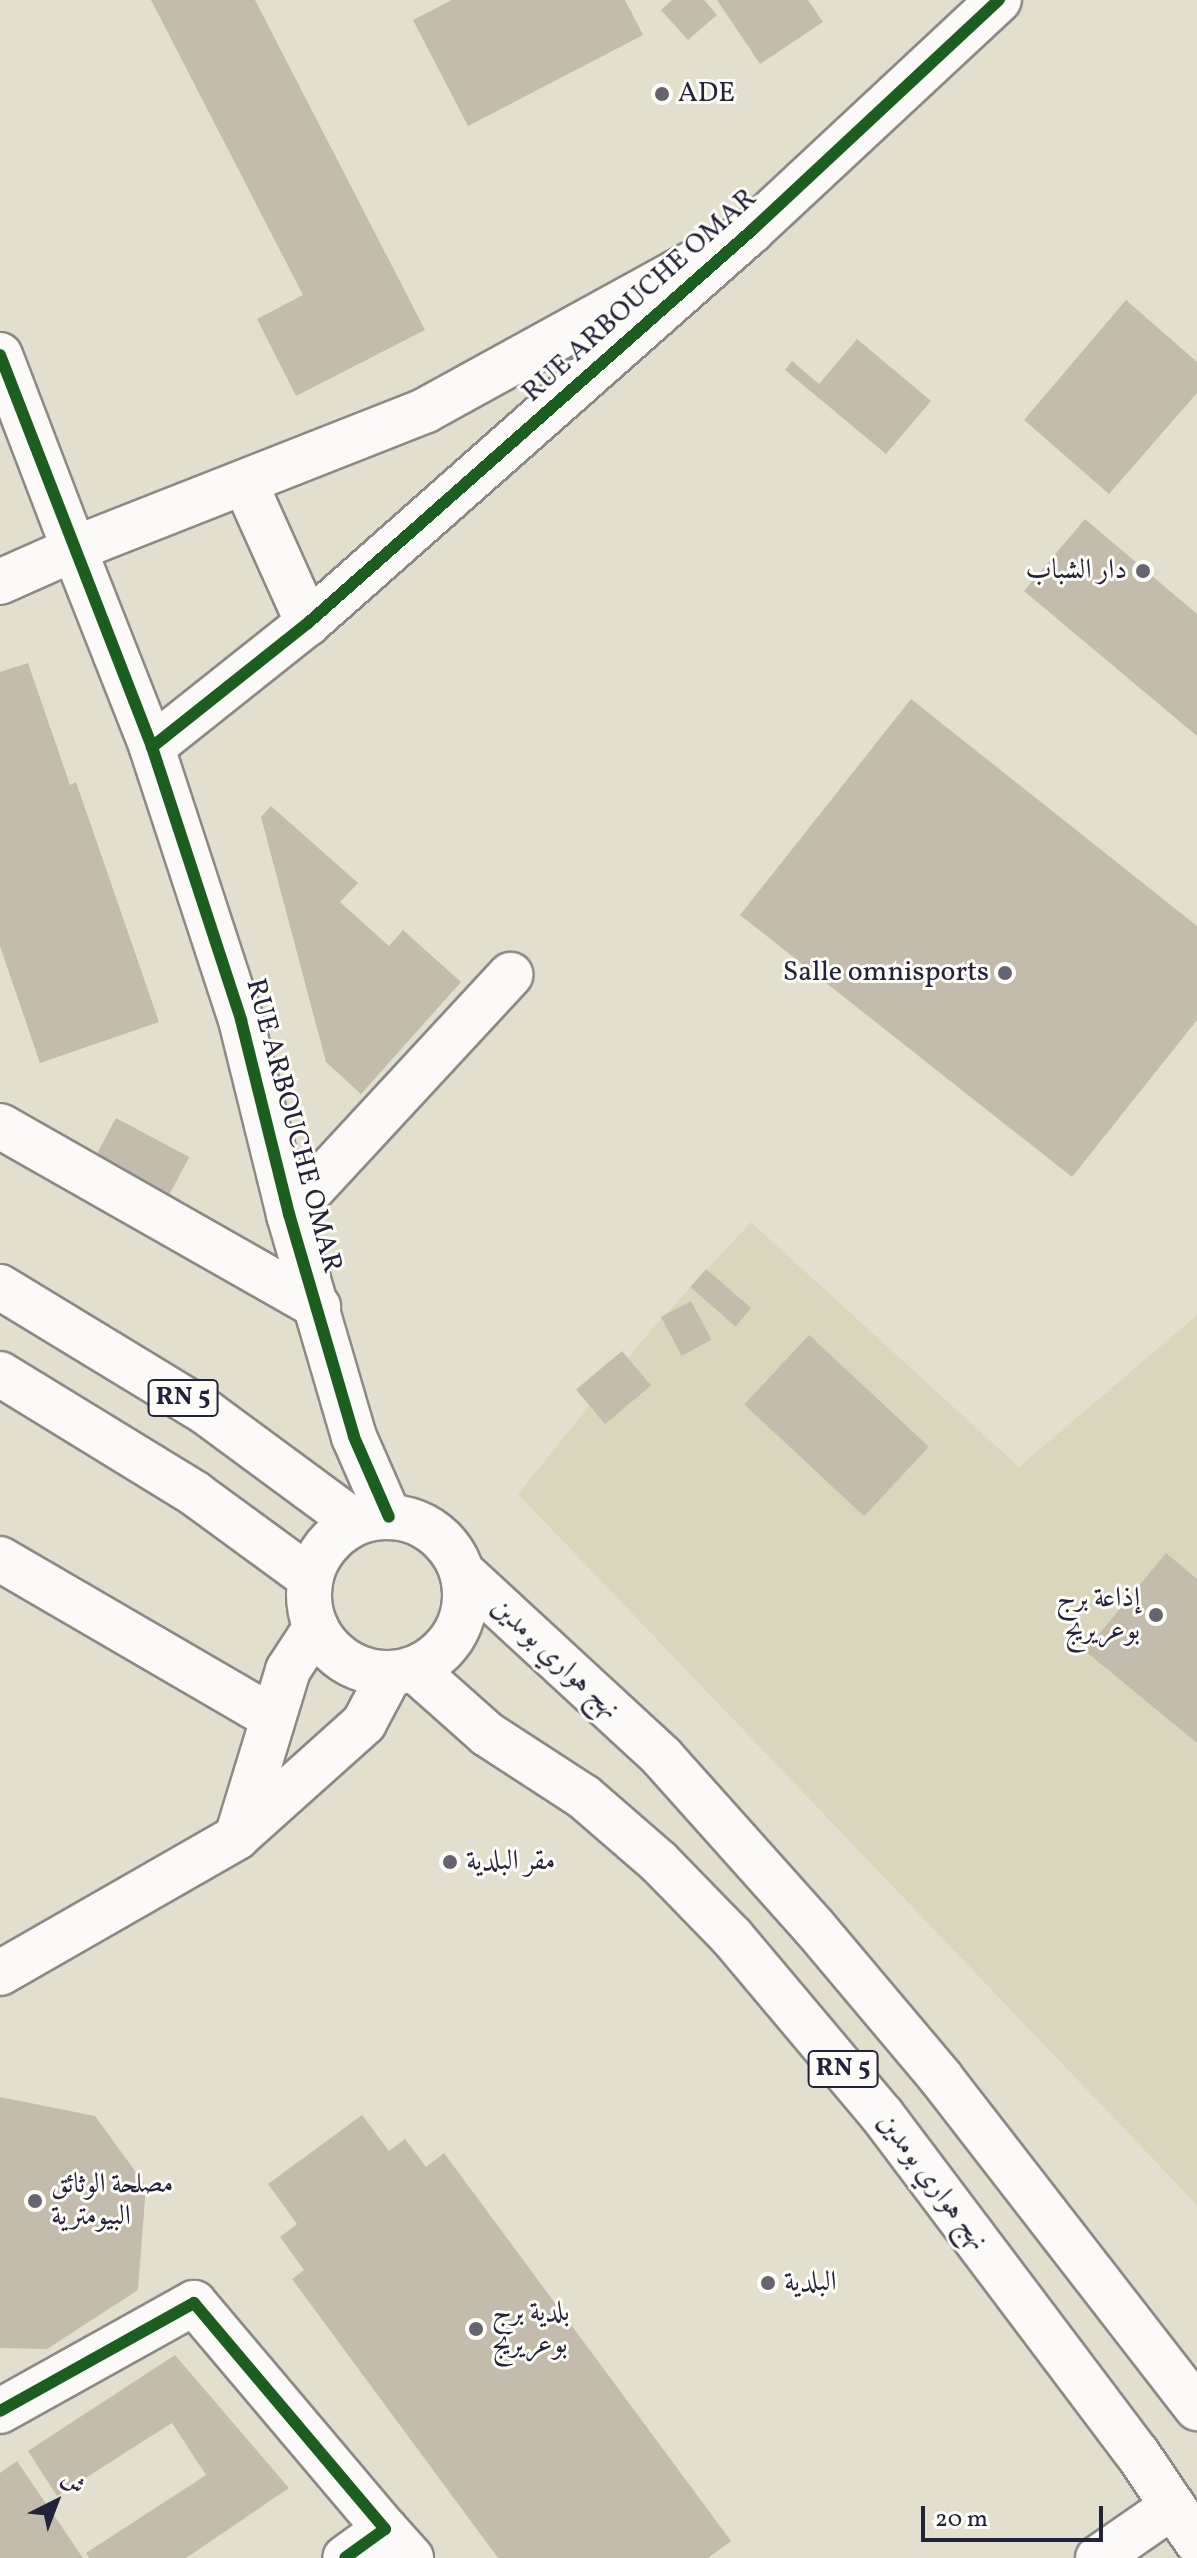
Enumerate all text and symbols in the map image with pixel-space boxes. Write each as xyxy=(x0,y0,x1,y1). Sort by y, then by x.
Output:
place label: ADE xyxy=(678,77,735,111)
marker: ADE xyxy=(653,85,671,103)
street label: RUE ARBOUCHE OMAR xyxy=(516,182,764,410)
place label: دار الشباب xyxy=(1026,554,1127,588)
marker: دار الشباب xyxy=(1134,562,1152,580)
place label: Salle omnisports xyxy=(783,956,989,990)
marker: Salle omnisports xyxy=(996,964,1014,982)
street label: RUE ARBOUCHE OMAR xyxy=(238,975,348,1277)
road number: RN 5 xyxy=(147,1376,219,1420)
place label: إذاعة برج بوعريريج xyxy=(1056,1582,1140,1648)
street label: نهج هواري بومدين xyxy=(484,1591,626,1727)
marker: إذاعة برج بوعريريج xyxy=(1147,1606,1165,1624)
place label: مقر البلدية xyxy=(466,1845,555,1879)
marker: مقر البلدية xyxy=(441,1853,459,1871)
road number: RN 5 xyxy=(807,2047,879,2091)
street label: نهج هواري بومدين xyxy=(869,2106,995,2258)
place label: مصلحة الوثائق البيومترية xyxy=(51,2168,173,2234)
marker: مصلحة الوثائق البيومترية xyxy=(26,2192,44,2210)
place label: البلدية xyxy=(784,2266,837,2300)
marker: البلدية xyxy=(759,2274,777,2292)
place label: بلدية برج بوعريريج xyxy=(492,2296,570,2362)
marker: بلدية برج بوعريريج xyxy=(467,2320,485,2338)
north arrow xyxy=(16,2462,96,2542)
text: ش xyxy=(54,2465,91,2503)
scale bar xyxy=(925,2490,1107,2540)
text: 20 m xyxy=(935,2503,988,2537)

